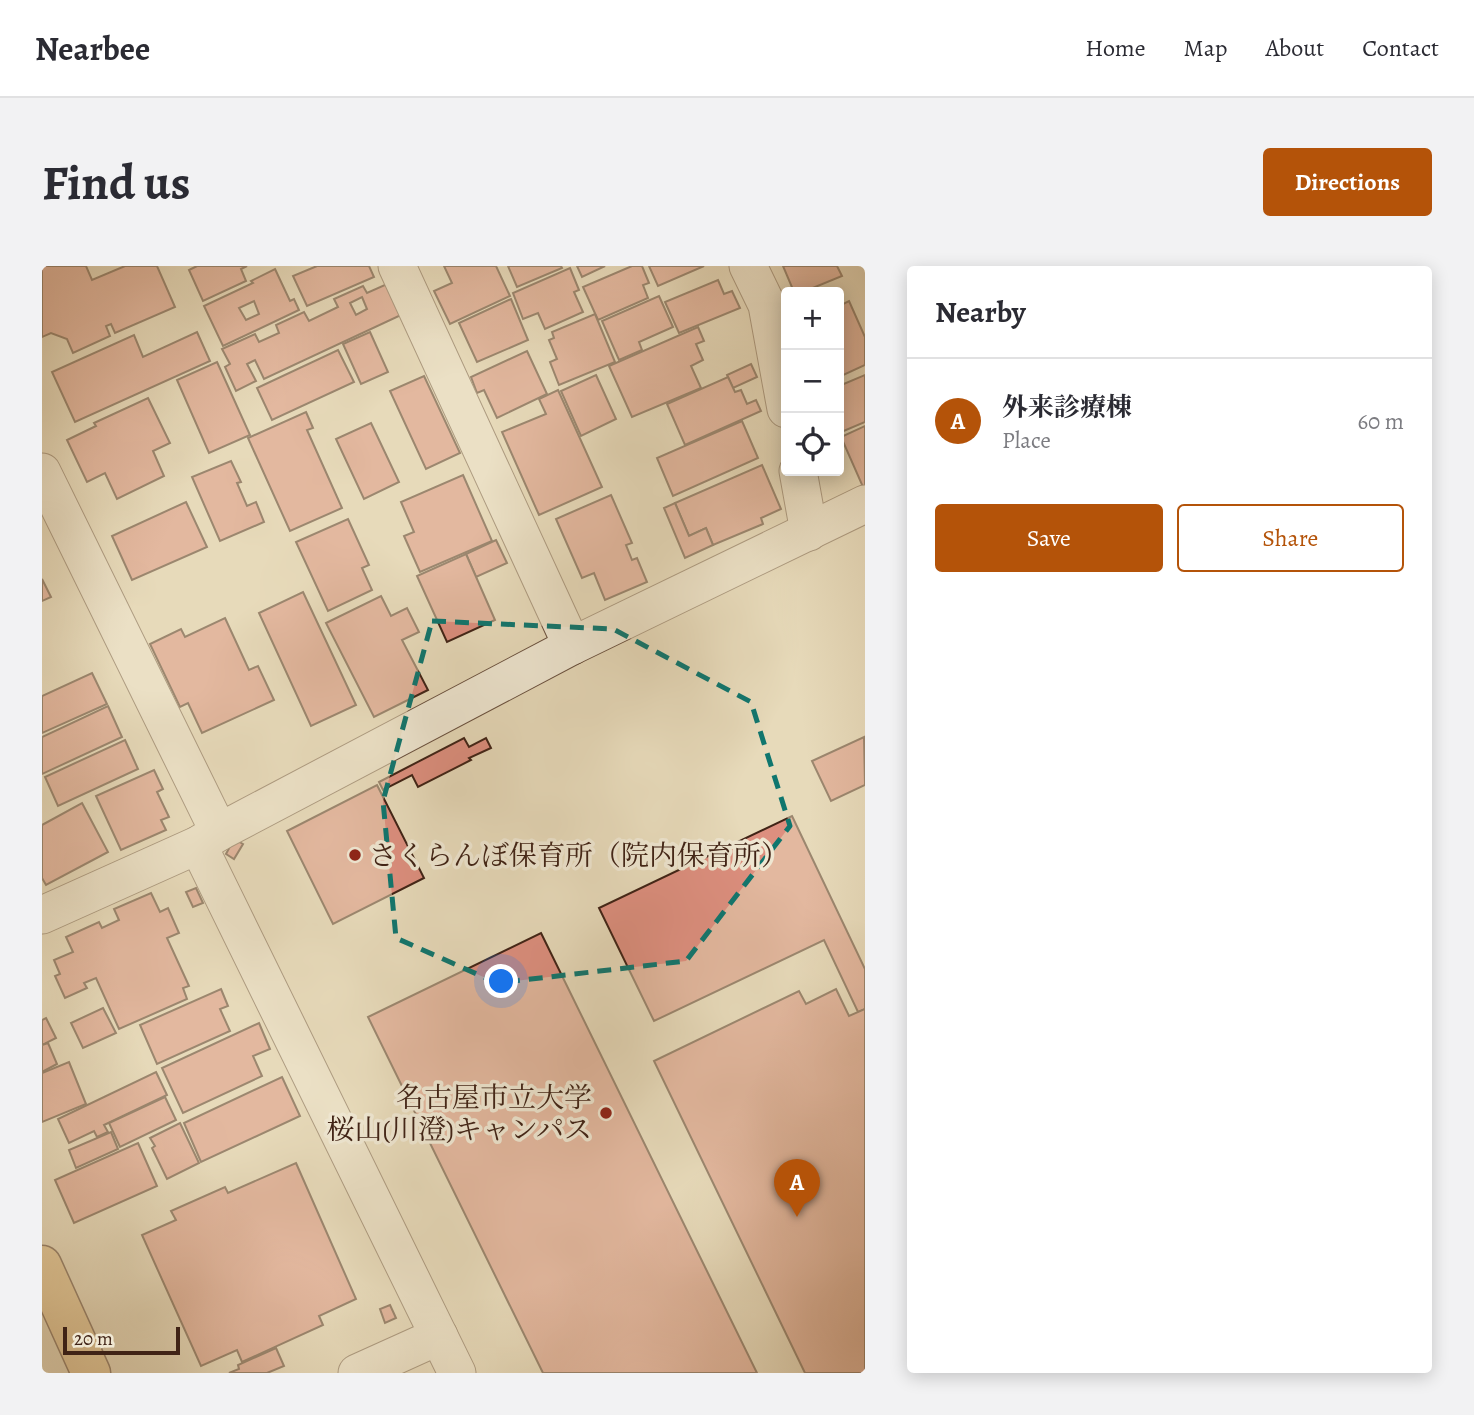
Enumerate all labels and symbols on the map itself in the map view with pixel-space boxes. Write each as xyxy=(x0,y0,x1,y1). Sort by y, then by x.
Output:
place label: さくらんぼ保育所（院内保育所） xyxy=(369,837,789,875)
marker: さくらんぼ保育所（院内保育所） xyxy=(347,847,363,863)
your location xyxy=(484,964,518,998)
place label: 名古屋市立大学 桜山(川澄)キャンパス xyxy=(327,1079,592,1149)
marker: 名古屋市立大学 桜山(川澄)キャンパス xyxy=(598,1105,614,1121)
pin: A xyxy=(774,1159,820,1217)
scale bar xyxy=(63,1324,180,1356)

